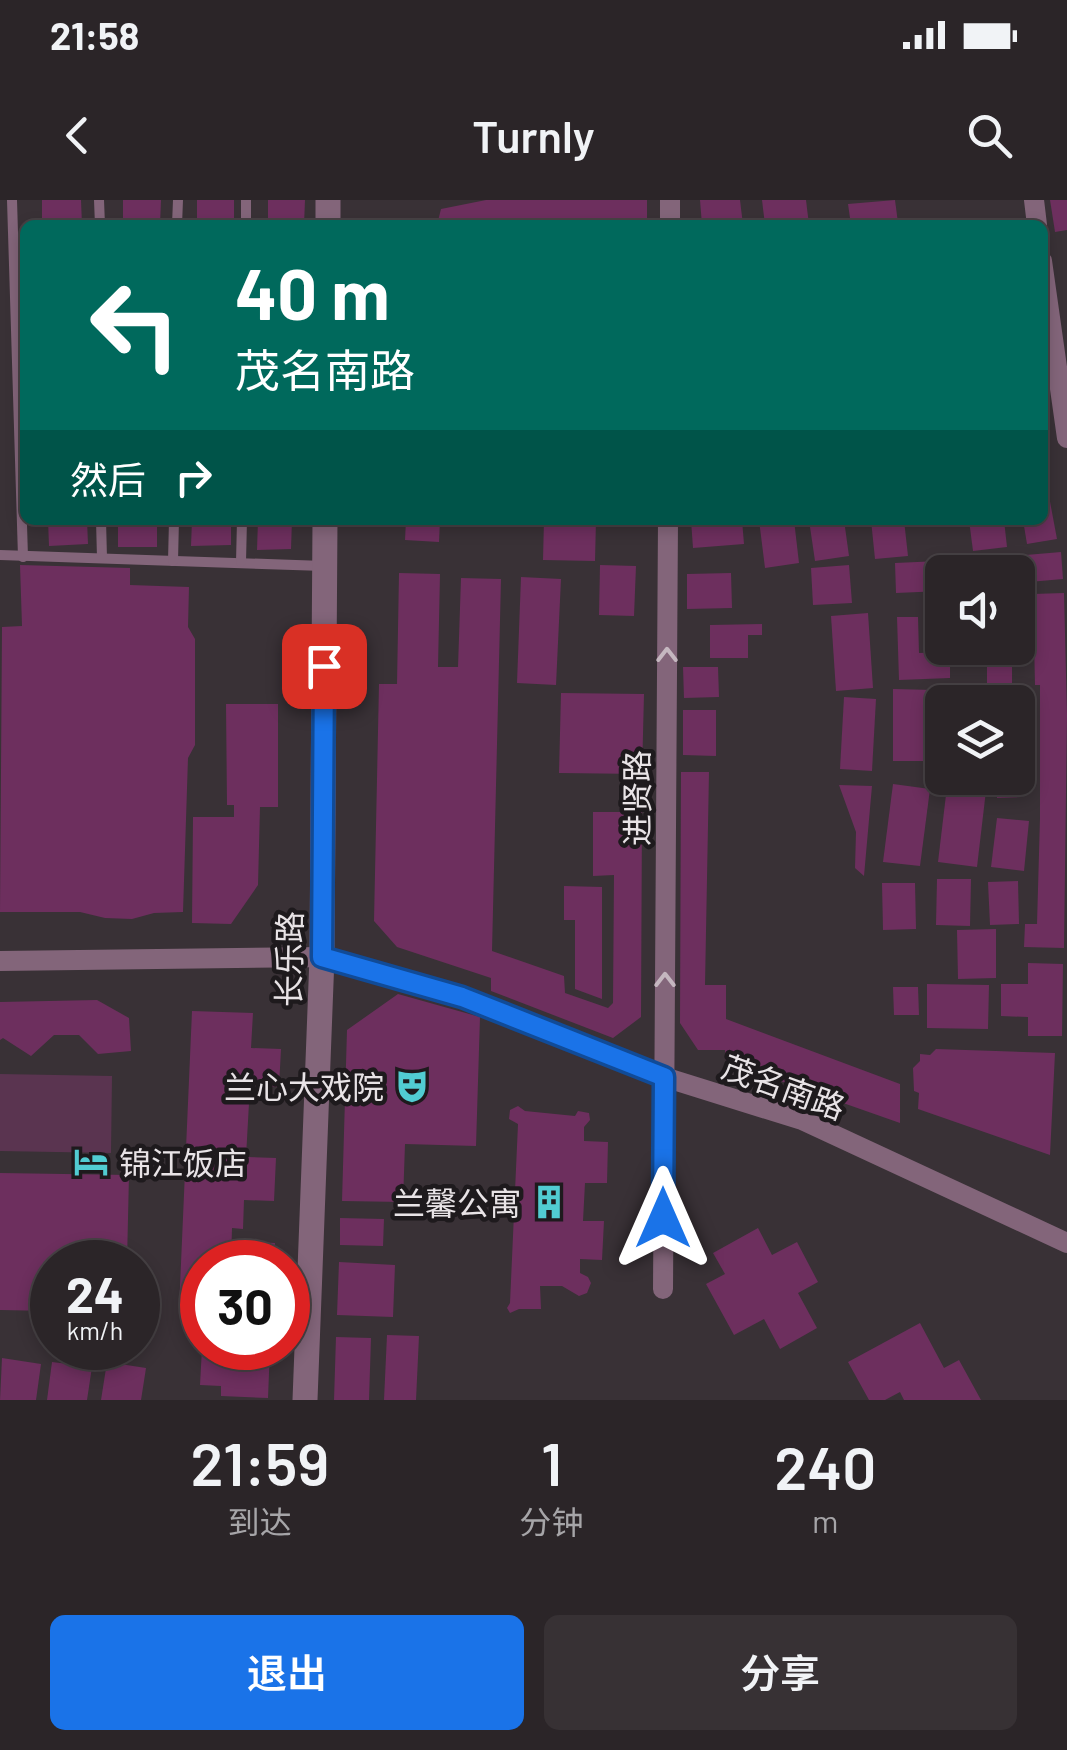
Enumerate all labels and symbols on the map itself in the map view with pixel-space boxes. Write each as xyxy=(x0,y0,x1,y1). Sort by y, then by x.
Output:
pin xyxy=(282,624,367,709)
one-way arrow xyxy=(656,646,678,662)
street label: 进贤路 xyxy=(617,750,655,846)
street label: 长乐路 xyxy=(268,911,308,1007)
one-way arrow xyxy=(654,971,676,986)
street label: 茂名南路 xyxy=(717,1046,851,1126)
place label: 兰心大戏院 xyxy=(224,1067,384,1105)
theatre icon: 兰心大戏院 xyxy=(393,1067,431,1105)
hotel icon: 锦江饭店 xyxy=(72,1143,110,1181)
place label: 锦江饭店 xyxy=(119,1143,247,1181)
position arrow xyxy=(611,1166,715,1270)
place label: 兰馨公寓 xyxy=(393,1183,521,1221)
building icon: 兰馨公寓 xyxy=(530,1183,568,1221)
speed limit sign: 30 xyxy=(180,1240,310,1370)

